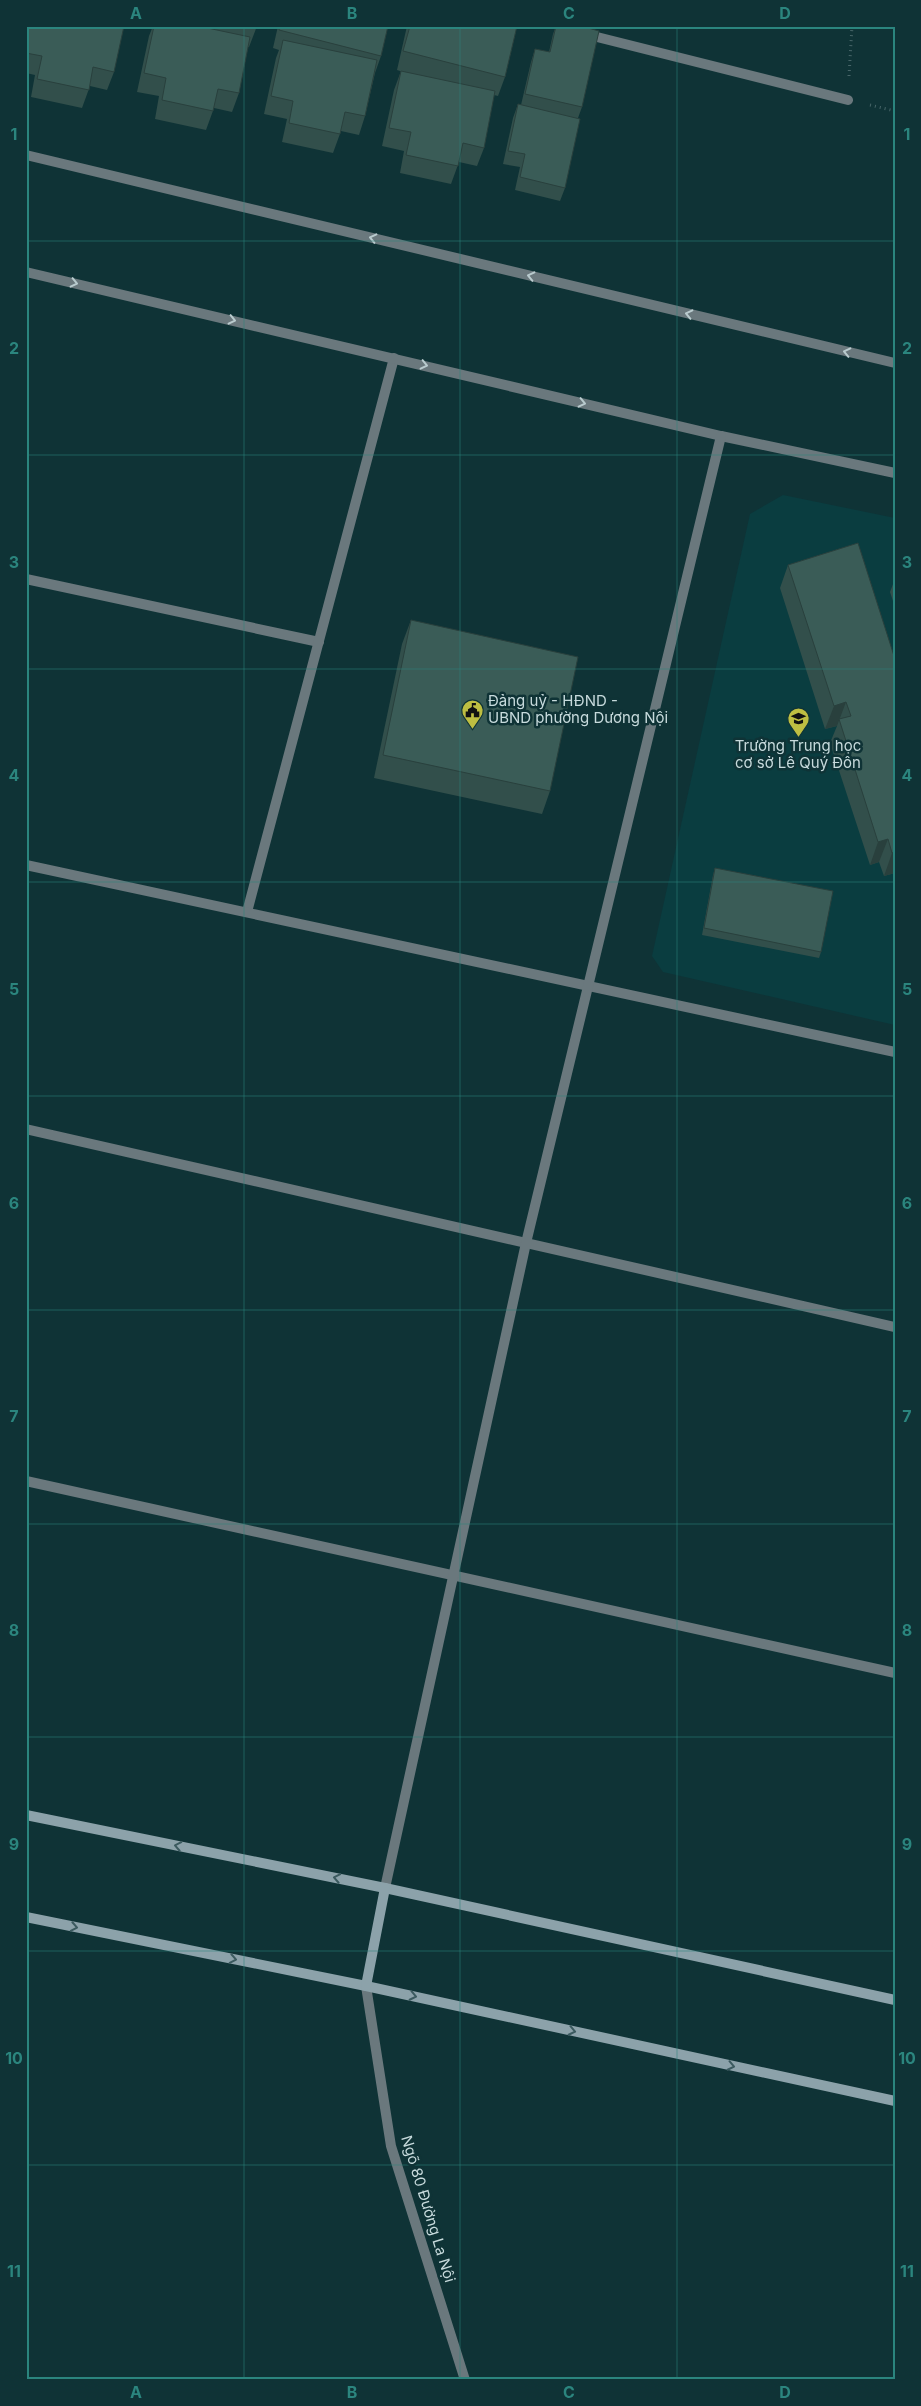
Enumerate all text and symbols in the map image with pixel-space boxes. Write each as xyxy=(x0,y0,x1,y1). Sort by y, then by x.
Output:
text: A xyxy=(130,3,142,23)
text: B xyxy=(347,3,357,23)
text: C xyxy=(563,3,575,23)
text: D xyxy=(779,3,791,23)
text: 1 xyxy=(11,124,17,144)
text: 1 xyxy=(904,124,910,144)
one-way arrow xyxy=(369,233,378,244)
one-way arrow xyxy=(527,271,536,282)
one-way arrow xyxy=(69,277,78,288)
one-way arrow xyxy=(685,309,694,320)
one-way arrow xyxy=(227,314,236,325)
text: 2 xyxy=(9,338,19,358)
text: 2 xyxy=(902,338,912,358)
one-way arrow xyxy=(843,347,852,358)
one-way arrow xyxy=(420,359,429,370)
one-way arrow xyxy=(578,397,587,408)
text: 3 xyxy=(9,552,19,572)
text: 3 xyxy=(902,552,912,572)
place label: Đảng uỷ - HĐND - UBND phường Dương Nội xyxy=(488,691,668,727)
public building icon: Đảng uỷ - HĐND - UBND phường Dương Nội xyxy=(460,698,484,729)
school or university icon: Trường Trung học cơ sở Lê Quý Đôn xyxy=(786,706,810,737)
place label: Trường Trung học cơ sở Lê Quý Đôn xyxy=(735,736,861,772)
text: 4 xyxy=(9,765,20,785)
text: 4 xyxy=(902,765,913,785)
text: 5 xyxy=(9,979,19,999)
text: 5 xyxy=(902,979,912,999)
text: 6 xyxy=(9,1193,19,1213)
text: 6 xyxy=(902,1193,912,1213)
text: 7 xyxy=(9,1406,19,1426)
text: 7 xyxy=(902,1406,912,1426)
text: 8 xyxy=(9,1620,19,1640)
text: 8 xyxy=(902,1620,912,1640)
text: 9 xyxy=(9,1834,19,1854)
text: 9 xyxy=(902,1834,912,1854)
one-way arrow xyxy=(174,1841,182,1852)
one-way arrow xyxy=(333,1873,342,1884)
one-way arrow xyxy=(70,1921,78,1932)
one-way arrow xyxy=(229,1953,238,1964)
one-way arrow xyxy=(409,1990,418,2001)
one-way arrow xyxy=(567,2025,576,2036)
text: 10 xyxy=(5,2048,23,2068)
text: 10 xyxy=(898,2048,916,2068)
one-way arrow xyxy=(726,2060,735,2070)
street label: Ngõ 80 Đường La Nội xyxy=(397,2133,460,2285)
text: 11 xyxy=(7,2261,21,2281)
text: 11 xyxy=(900,2261,914,2281)
text: A xyxy=(130,2382,142,2402)
text: B xyxy=(347,2382,357,2402)
text: C xyxy=(563,2382,575,2402)
text: D xyxy=(779,2382,791,2402)

